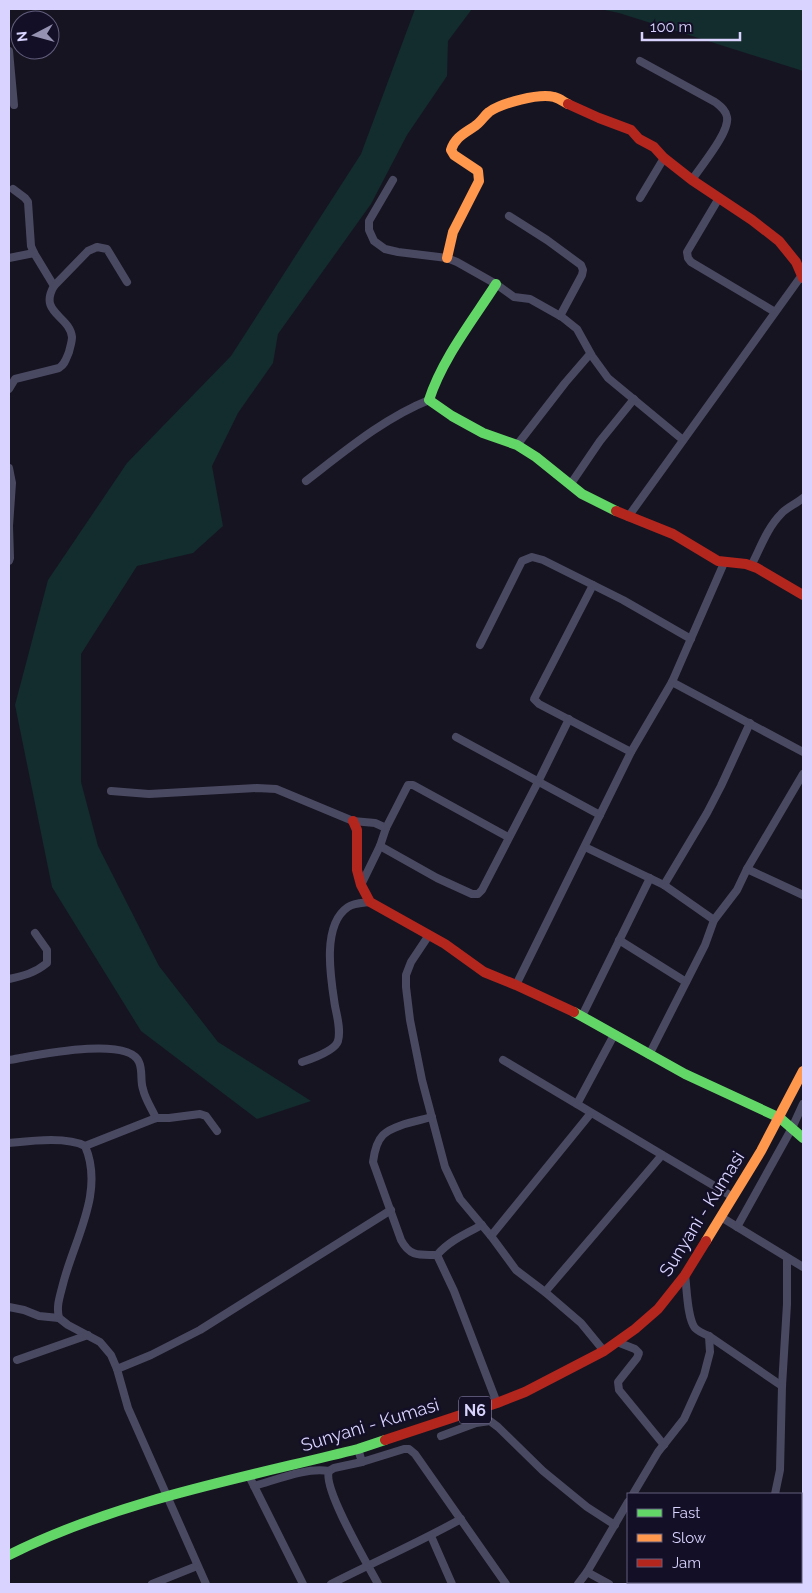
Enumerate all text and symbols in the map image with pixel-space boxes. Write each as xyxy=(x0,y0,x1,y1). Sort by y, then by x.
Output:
north arrow xyxy=(10,10,60,60)
scale bar xyxy=(642,10,740,42)
text: 100 m xyxy=(650,18,692,36)
text: N xyxy=(14,30,31,43)
street label: Sunyani - Kumasi xyxy=(655,1147,748,1280)
street label: Sunyani - Kumasi xyxy=(298,1394,441,1456)
road number: N6 xyxy=(459,1396,491,1424)
legend xyxy=(627,1493,802,1583)
text: Fast xyxy=(672,1504,700,1522)
text: Slow xyxy=(672,1529,706,1547)
text: Jam xyxy=(672,1554,701,1572)

